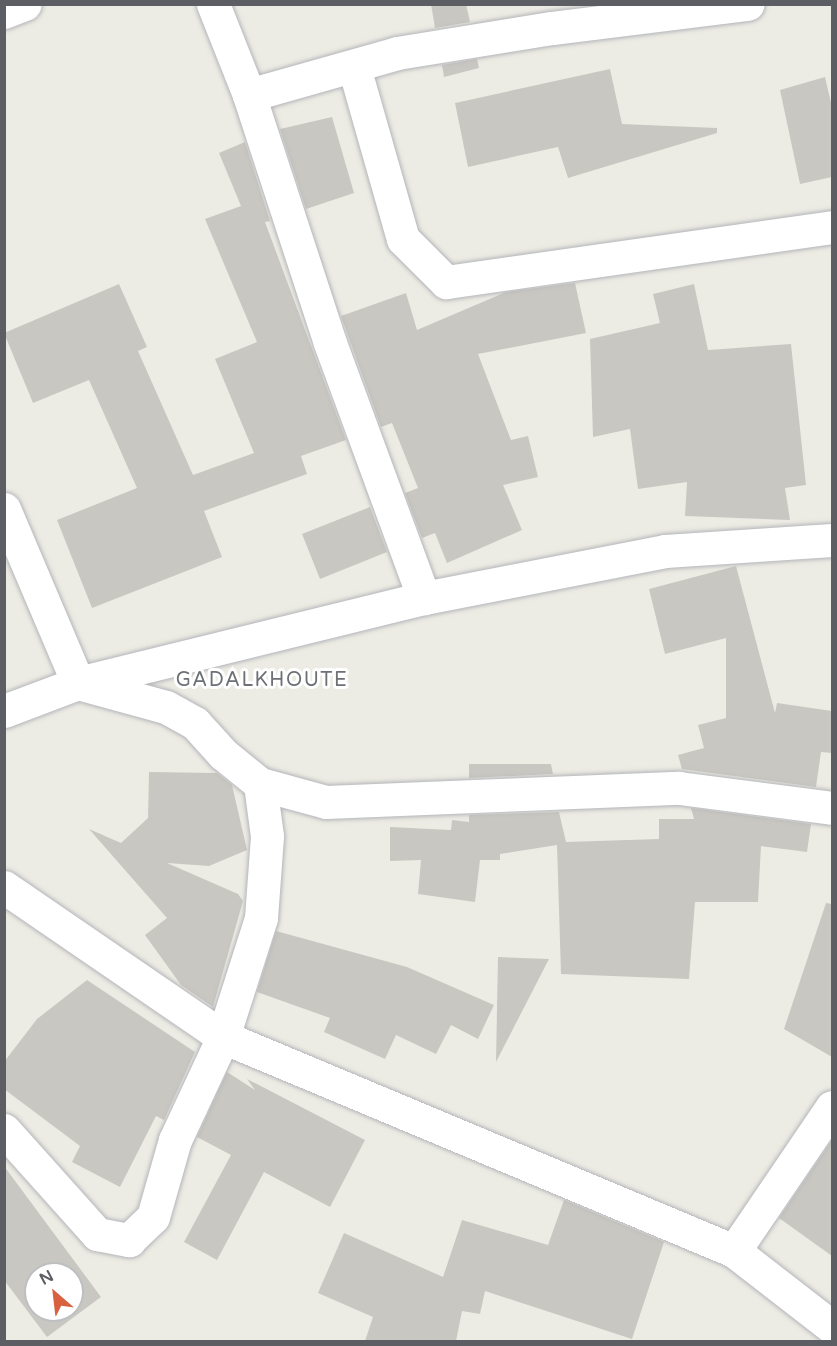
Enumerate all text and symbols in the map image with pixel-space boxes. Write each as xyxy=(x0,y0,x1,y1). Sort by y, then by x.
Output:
district label: GADALKHOUTE xyxy=(176,668,348,692)
north arrow xyxy=(24,1262,84,1322)
text: N xyxy=(36,1266,57,1290)

